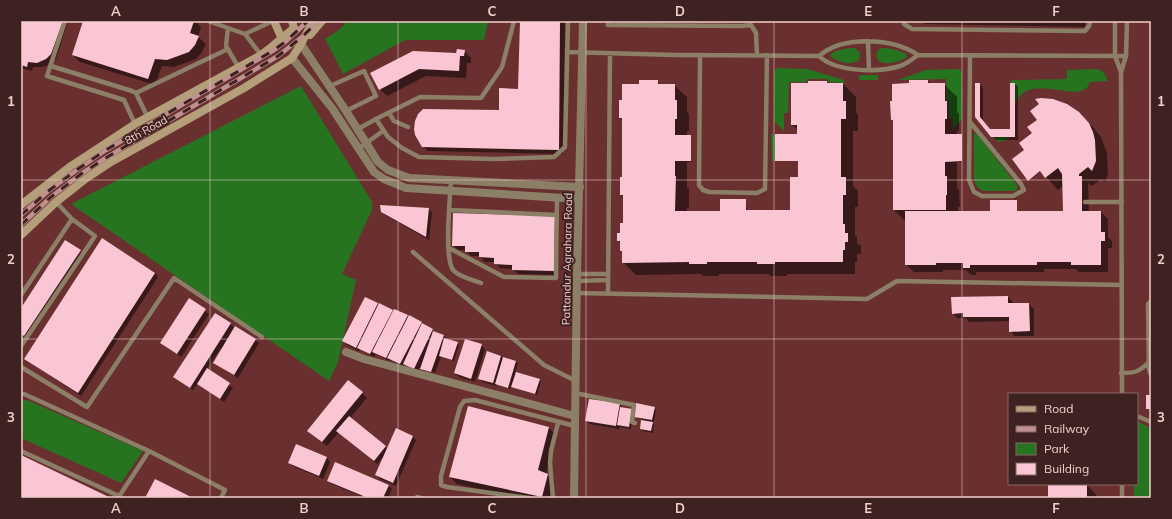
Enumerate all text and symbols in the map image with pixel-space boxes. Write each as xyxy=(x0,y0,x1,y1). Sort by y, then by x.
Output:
text: A xyxy=(111,3,121,19)
text: B xyxy=(300,3,309,19)
text: C xyxy=(488,3,497,19)
text: D xyxy=(675,3,685,19)
text: E xyxy=(864,3,872,19)
text: F xyxy=(1052,3,1060,19)
text: 1 xyxy=(7,93,15,109)
text: 1 xyxy=(1157,93,1165,109)
street label: 8th Road xyxy=(122,113,170,147)
street label: Pattandur Agrahara Road xyxy=(559,193,575,325)
text: 2 xyxy=(7,251,15,267)
text: 2 xyxy=(1157,251,1165,267)
legend xyxy=(1008,393,1138,485)
text: Road xyxy=(1044,401,1073,416)
text: 3 xyxy=(7,409,15,425)
text: 3 xyxy=(1157,409,1165,425)
text: Railway xyxy=(1044,421,1090,436)
text: Park xyxy=(1044,441,1070,456)
text: Building xyxy=(1044,461,1089,476)
text: A xyxy=(111,500,121,516)
text: B xyxy=(300,500,309,516)
text: C xyxy=(488,500,497,516)
text: D xyxy=(675,500,685,516)
text: E xyxy=(864,500,872,516)
text: F xyxy=(1052,500,1060,516)

